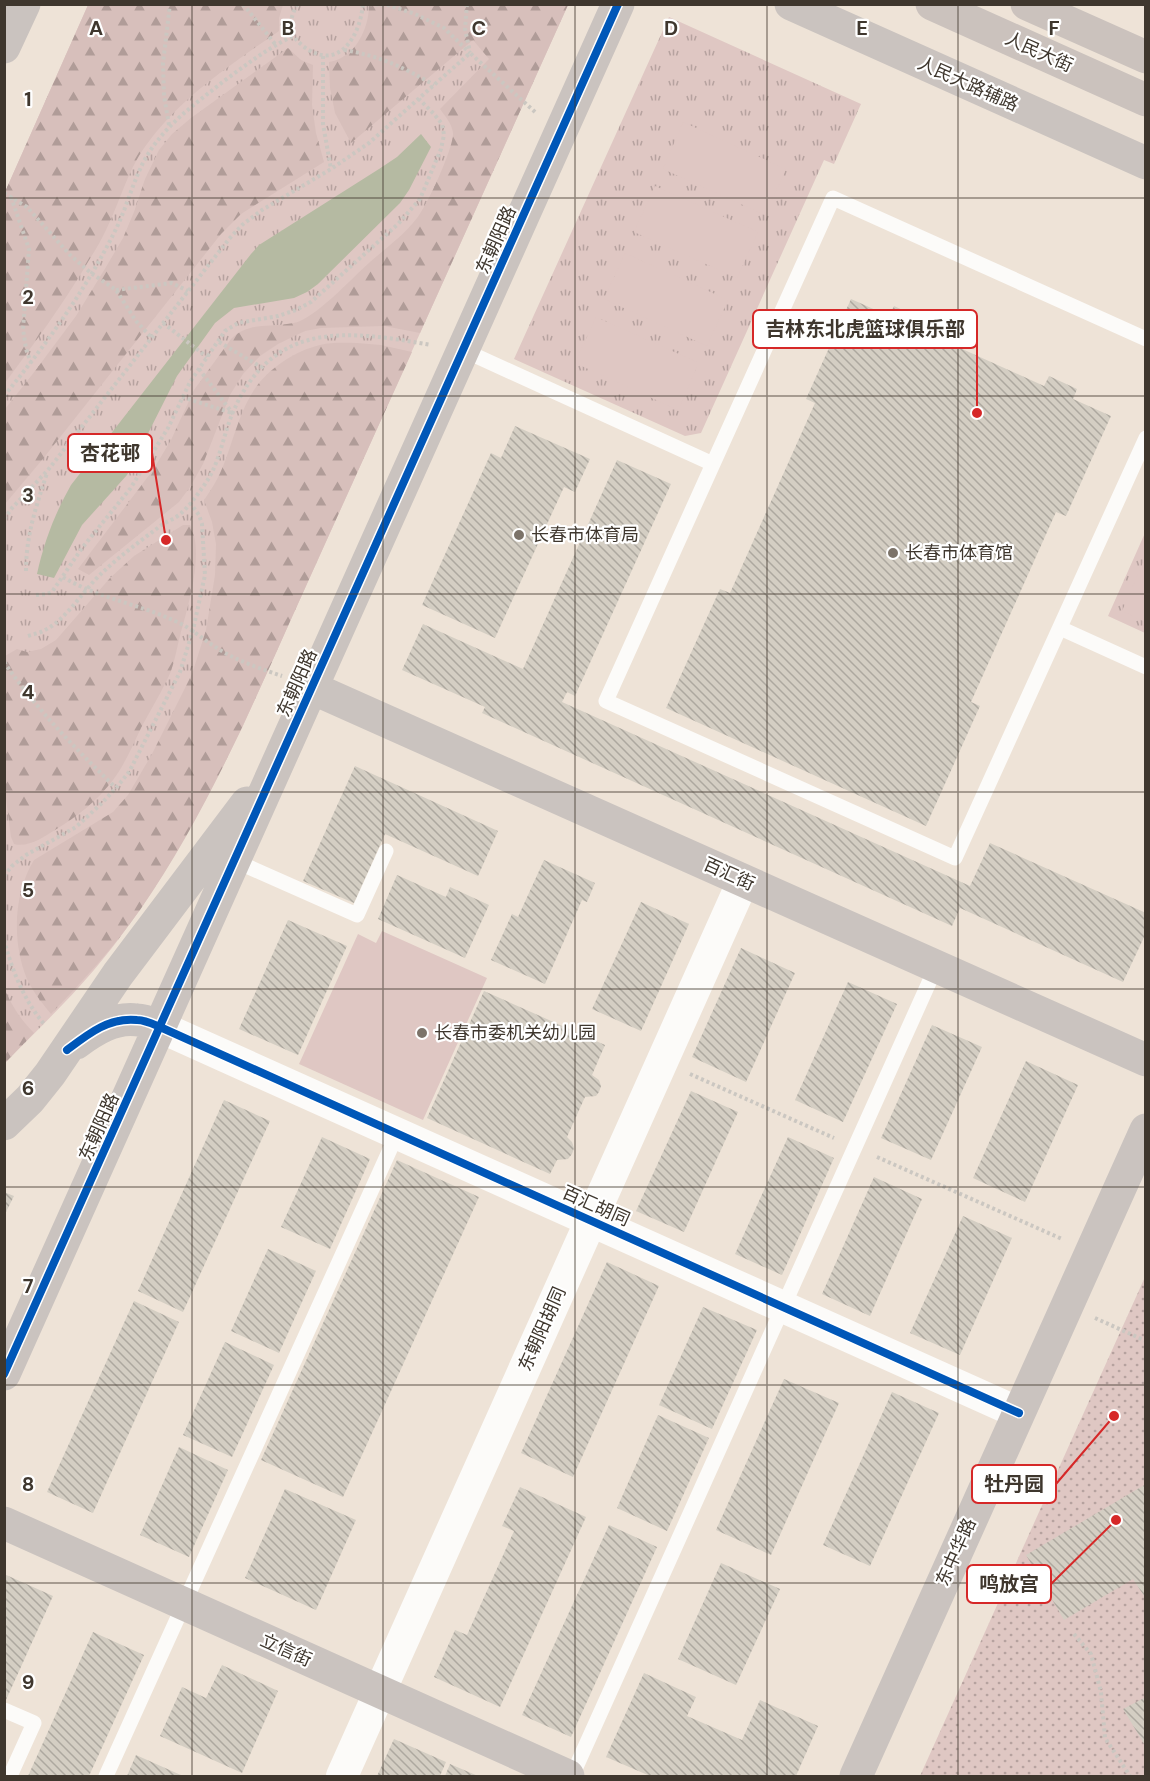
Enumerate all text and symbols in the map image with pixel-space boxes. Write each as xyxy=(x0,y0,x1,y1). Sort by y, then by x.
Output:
text: A xyxy=(89,15,103,41)
text: B xyxy=(282,15,294,41)
text: C xyxy=(472,15,486,41)
text: D xyxy=(664,15,678,41)
text: E xyxy=(856,15,868,41)
text: F xyxy=(1048,15,1060,41)
street label: 人民大街 xyxy=(1001,26,1077,78)
street label: 人民大路辅路 xyxy=(914,51,1022,117)
text: 1 xyxy=(24,86,32,112)
street label: 东朝阳路 xyxy=(470,202,522,278)
text: 2 xyxy=(22,284,34,310)
callout: 吉林东北虎篮球俱乐部 xyxy=(753,310,977,348)
text: 吉林东北虎篮球俱乐部 xyxy=(765,316,965,342)
callout: 杏花邨 xyxy=(68,434,152,472)
text: 杏花邨 xyxy=(80,440,140,466)
text: 3 xyxy=(22,482,34,508)
place label: 长春市体育局 xyxy=(531,523,639,547)
marker: 长春市体育局 xyxy=(512,528,526,542)
place label: 长春市体育馆 xyxy=(905,541,1013,565)
marker: 长春市体育馆 xyxy=(886,546,900,560)
street label: 东朝阳路 xyxy=(271,645,323,721)
text: 4 xyxy=(22,679,35,705)
street label: 百汇街 xyxy=(699,852,759,896)
text: 5 xyxy=(22,877,34,903)
place label: 长春市委机关幼儿园 xyxy=(434,1021,596,1045)
marker: 长春市委机关幼儿园 xyxy=(415,1026,429,1040)
text: 6 xyxy=(22,1075,34,1101)
street label: 东朝阳路 xyxy=(73,1089,125,1165)
street label: 百汇胡同 xyxy=(558,1180,634,1232)
text: 7 xyxy=(23,1273,34,1299)
street label: 东朝阳胡同 xyxy=(513,1283,571,1375)
callout: 牡丹园 xyxy=(972,1465,1056,1503)
text: 8 xyxy=(22,1471,34,1497)
text: 牡丹园 xyxy=(984,1471,1044,1497)
street label: 东中华路 xyxy=(930,1514,982,1590)
callout: 鸣放宫 xyxy=(967,1565,1051,1603)
text: 鸣放宫 xyxy=(979,1571,1039,1597)
street label: 立信街 xyxy=(256,1628,316,1672)
text: 9 xyxy=(22,1669,34,1695)

